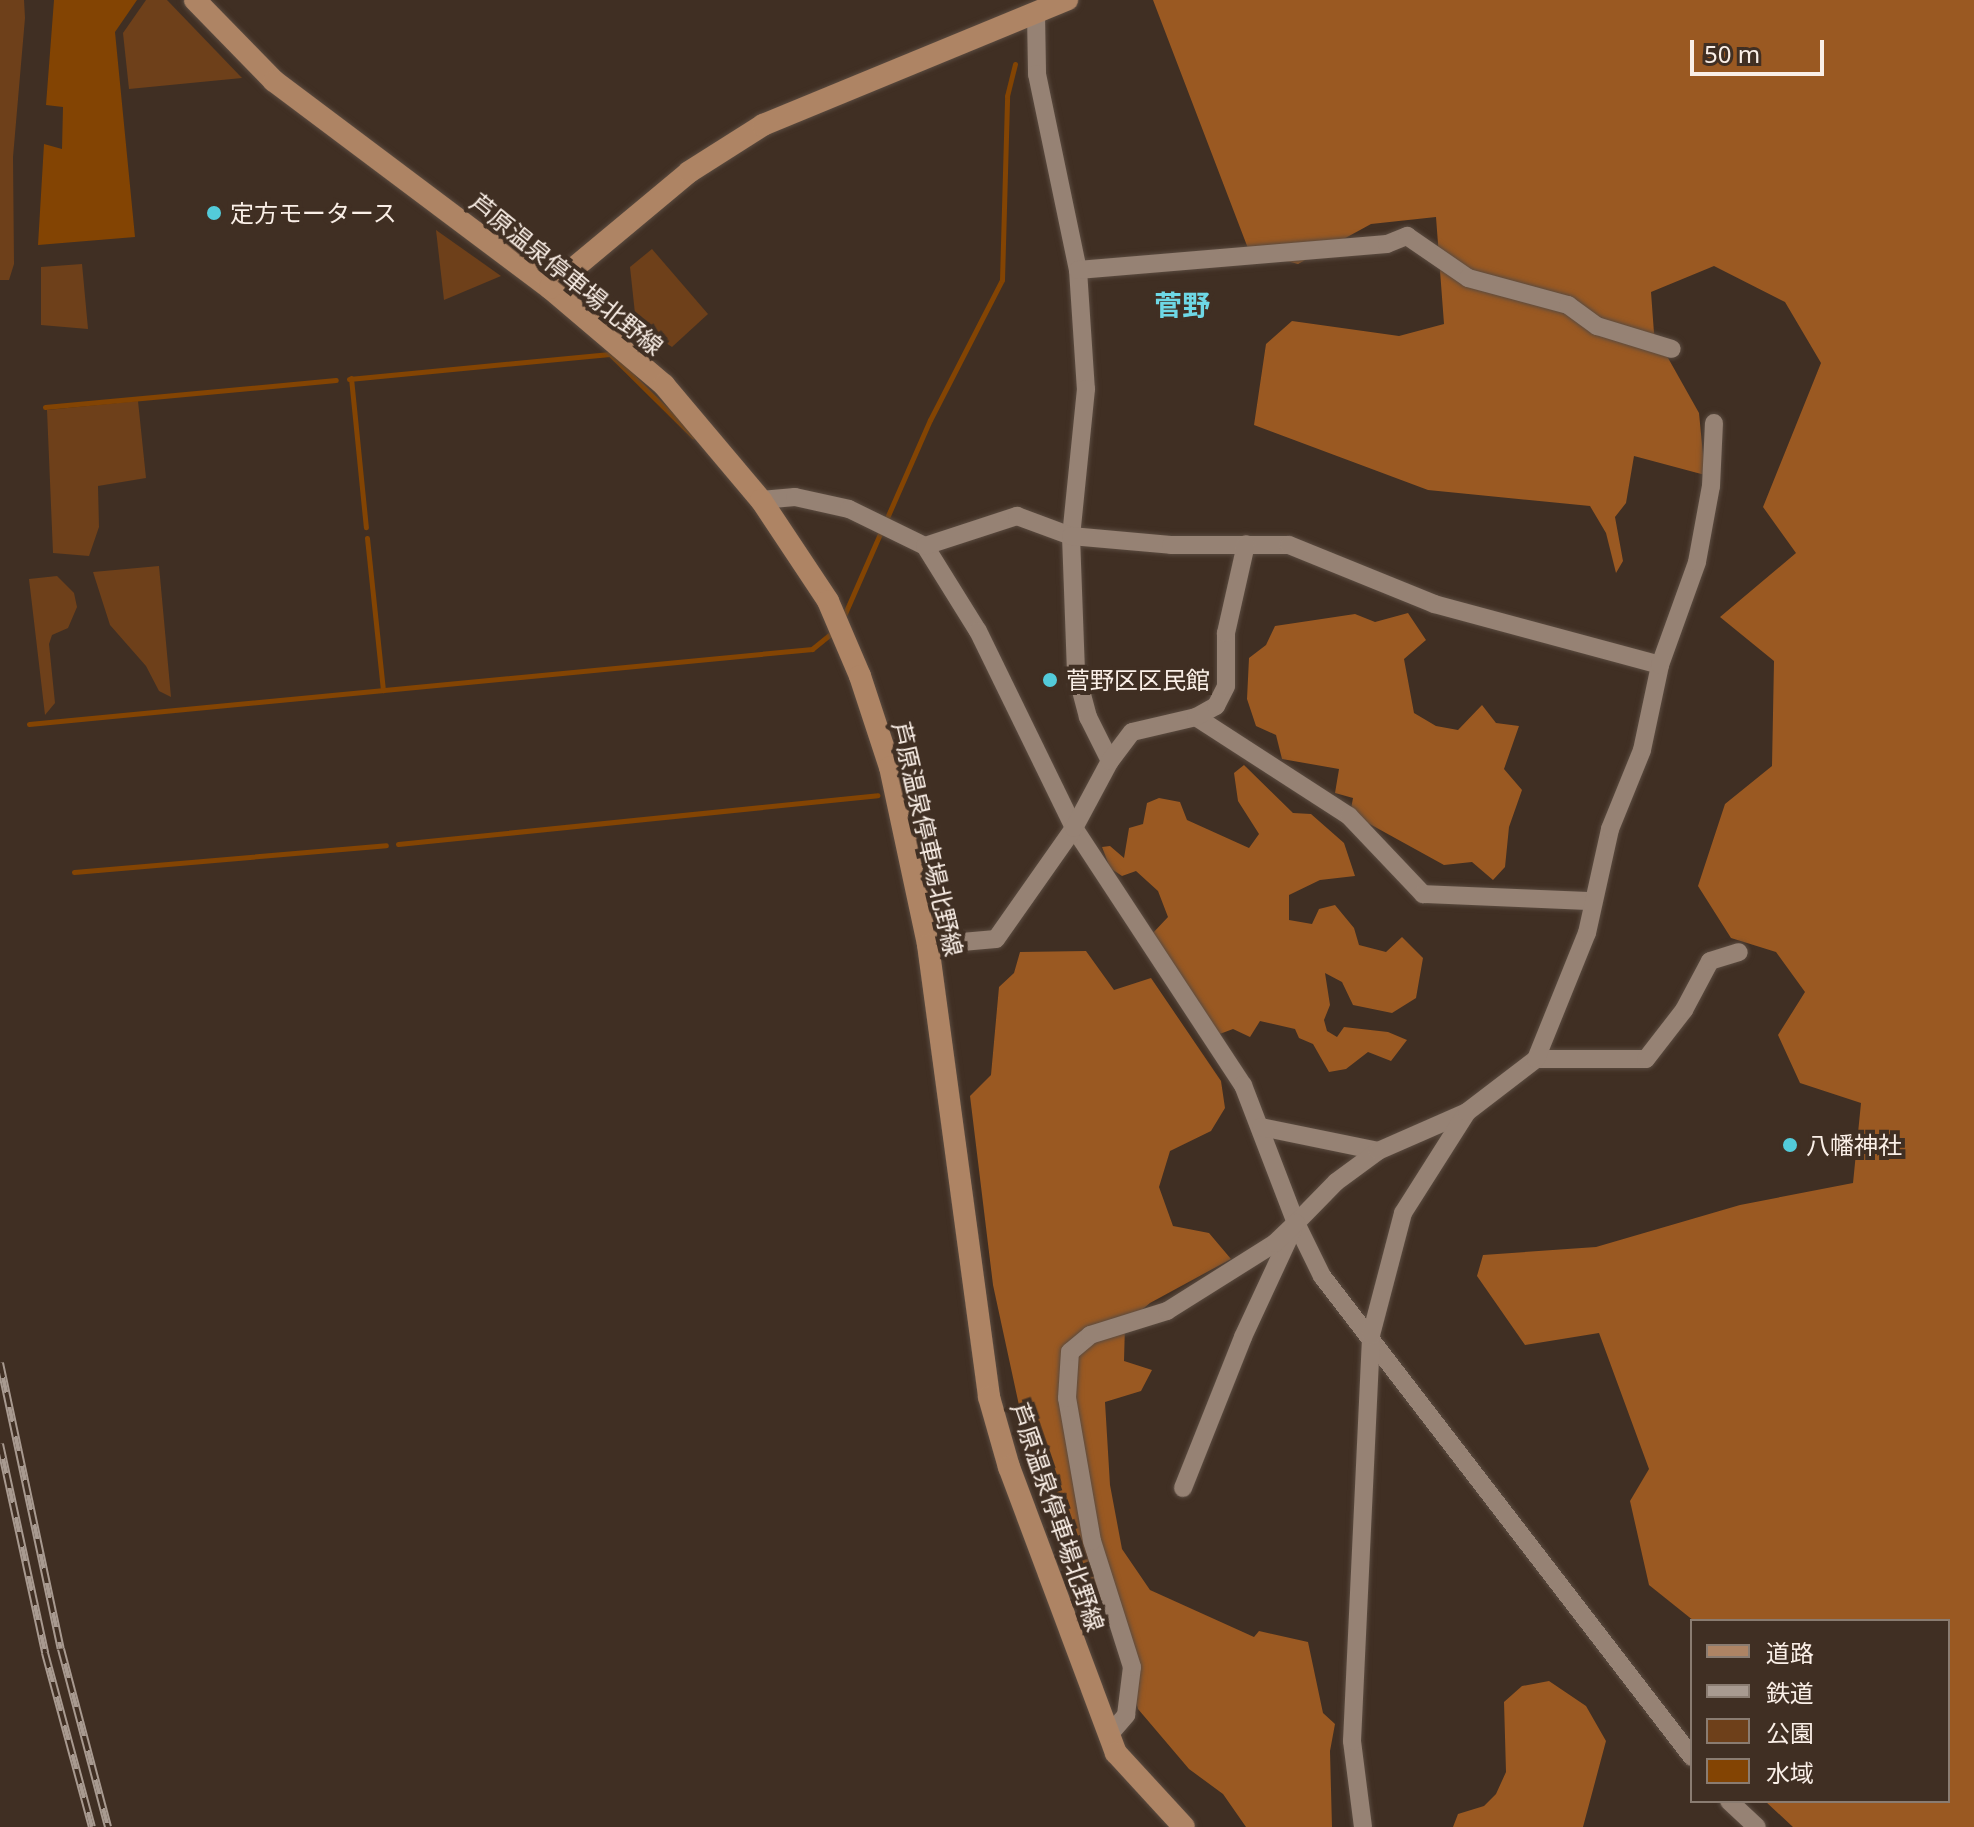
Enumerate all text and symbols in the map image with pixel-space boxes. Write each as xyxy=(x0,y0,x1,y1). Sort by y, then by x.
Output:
scale bar xyxy=(1694,24,1828,74)
text: 50 m xyxy=(1704,37,1760,70)
street label: 芦原温泉停車場北野線 xyxy=(465,187,669,361)
place label: 定方モータース xyxy=(230,199,398,227)
marker: 定方モータース xyxy=(205,204,223,222)
district label: 菅野 xyxy=(1154,287,1210,321)
place label: 菅野区区民館 xyxy=(1066,666,1210,694)
marker: 菅野区区民館 xyxy=(1041,671,1059,689)
street label: 芦原温泉停車場北野線 xyxy=(887,719,969,959)
place label: 八幡神社 xyxy=(1806,1131,1902,1159)
marker: 八幡神社 xyxy=(1781,1136,1799,1154)
street label: 芦原温泉停車場北野線 xyxy=(1005,1399,1111,1635)
legend xyxy=(1690,1619,1950,1803)
text: 道路 xyxy=(1766,1636,1814,1669)
text: 鉄道 xyxy=(1766,1676,1814,1709)
text: 公園 xyxy=(1766,1716,1814,1749)
text: 水域 xyxy=(1766,1756,1814,1789)

